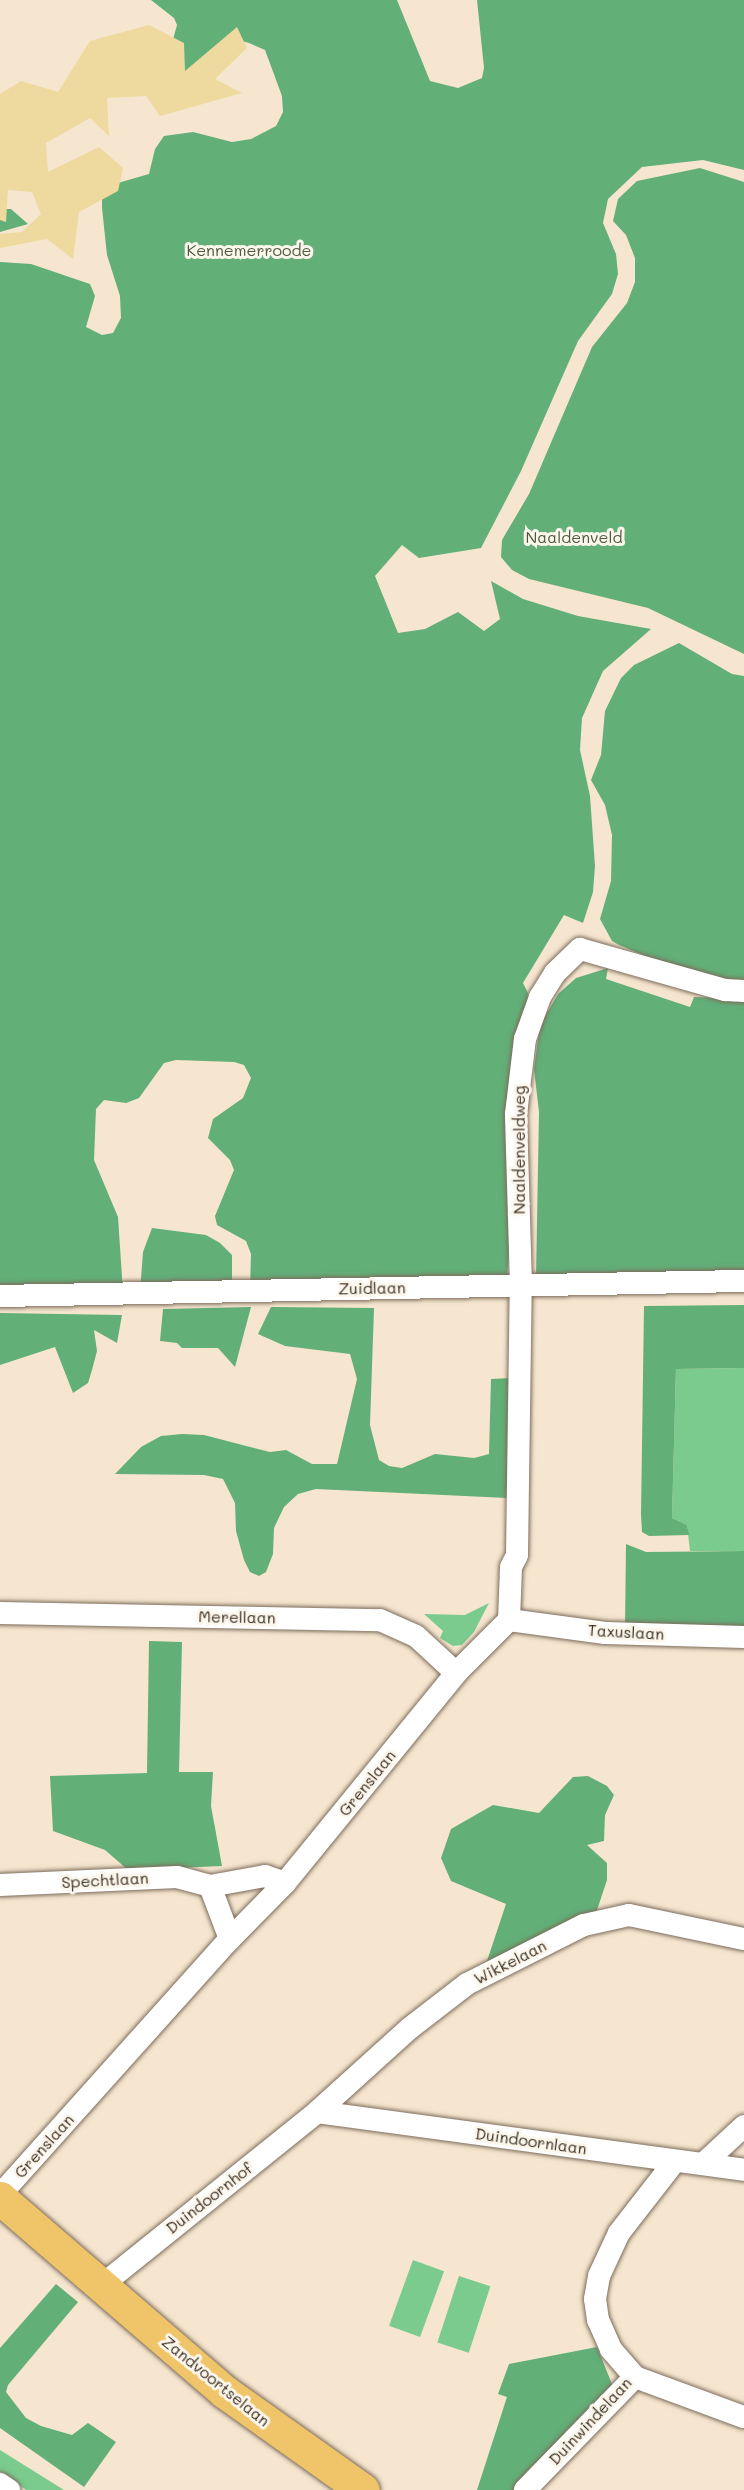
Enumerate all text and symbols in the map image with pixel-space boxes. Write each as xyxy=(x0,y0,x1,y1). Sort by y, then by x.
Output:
park label: Kennemerroode xyxy=(187,240,311,260)
park label: Naaldenveld xyxy=(525,527,623,547)
street label: Naaldenveldweg xyxy=(509,1086,529,1214)
street label: Zuidlaan xyxy=(338,1278,406,1298)
street label: Merellaan xyxy=(198,1607,276,1627)
street label: Taxuslaan xyxy=(587,1620,665,1644)
street label: Grenslaan xyxy=(335,1746,399,1820)
street label: Spechtlaan xyxy=(61,1868,149,1892)
street label: Wikkelaan xyxy=(471,1936,549,1988)
street label: Grenslaan xyxy=(10,2110,78,2182)
street label: Duindoornlaan xyxy=(474,2124,588,2158)
street label: Duindoornhof xyxy=(162,2158,256,2238)
street label: Zandvoortselaan xyxy=(158,2332,274,2430)
street label: Duinwindelaan xyxy=(545,2373,635,2469)

